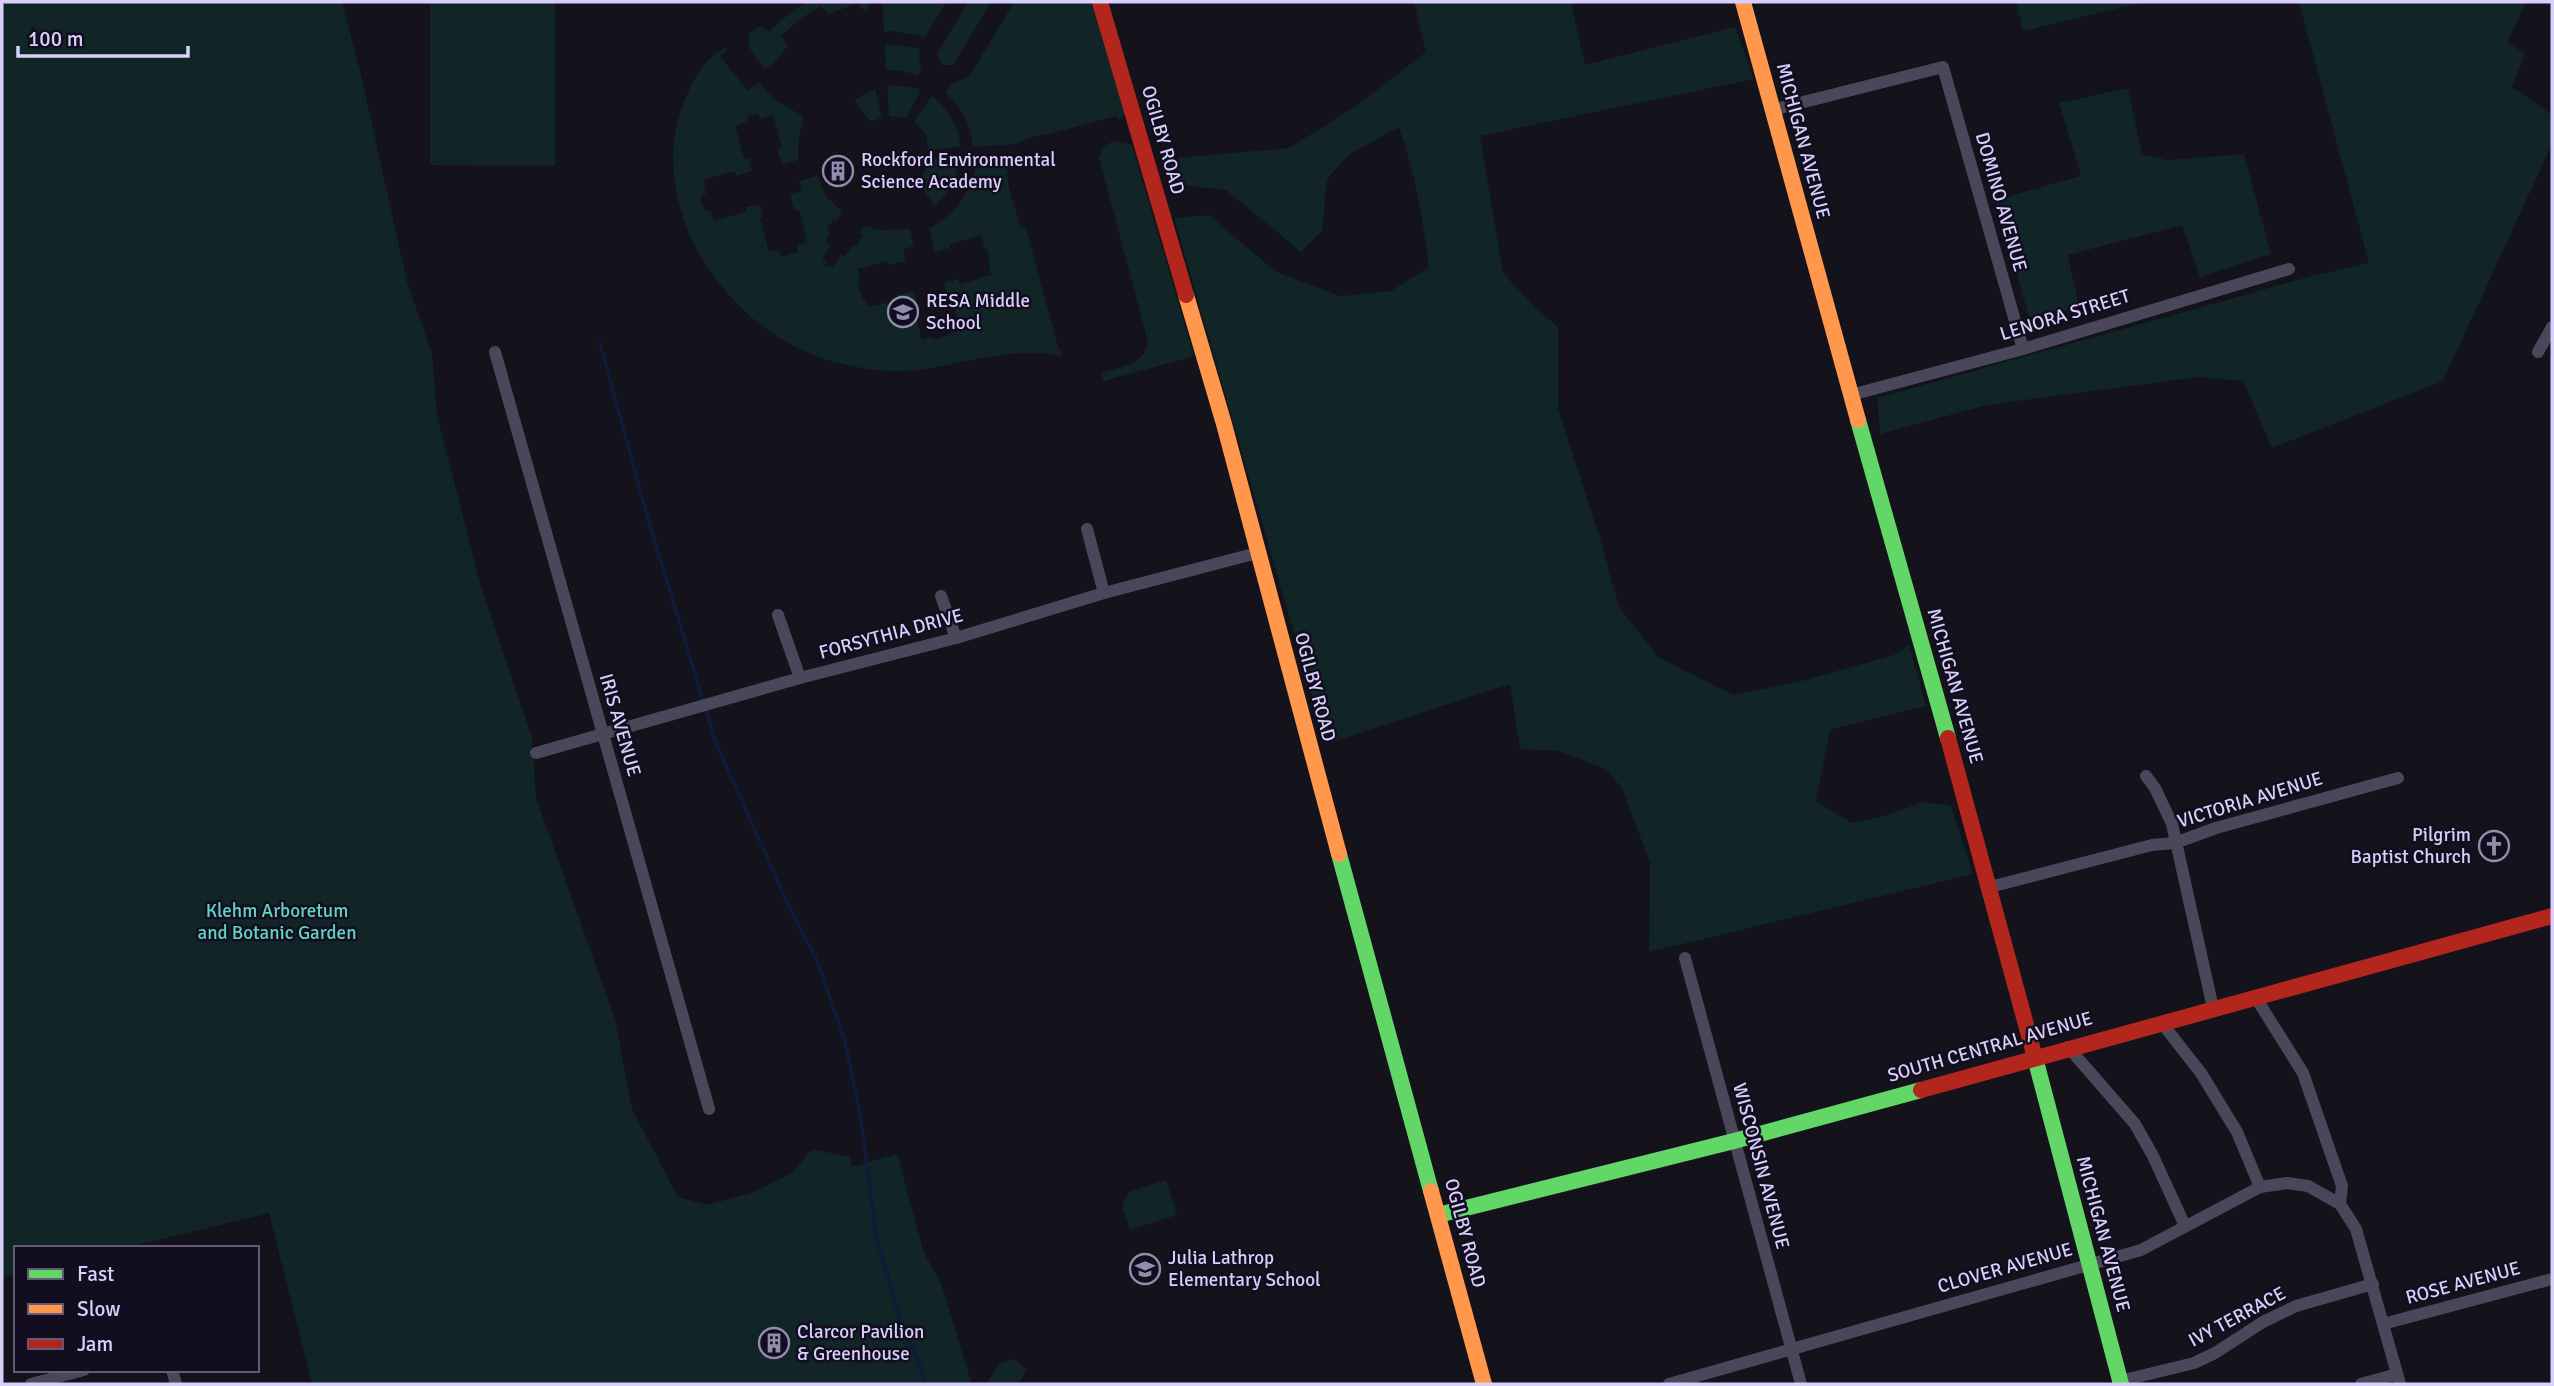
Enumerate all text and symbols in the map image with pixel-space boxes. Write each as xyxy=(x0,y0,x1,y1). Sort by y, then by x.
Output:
scale bar xyxy=(18,14,187,58)
text: 100 m xyxy=(28,26,83,52)
street label: MICHIGAN AVENUE xyxy=(1771,60,1835,222)
street label: OGILBY ROAD xyxy=(1136,83,1190,197)
street label: DOMINO AVENUE xyxy=(1970,129,2032,275)
place label: Rockford Environmental Science Academy xyxy=(861,148,1056,194)
building icon: Rockford Environmental Science Academy xyxy=(821,154,855,188)
street label: LENORA STREET xyxy=(1997,284,2134,346)
place label: RESA Middle School xyxy=(926,289,1030,335)
school or university icon: RESA Middle School xyxy=(886,295,920,329)
street label: FORSYTHIA DRIVE xyxy=(816,603,966,665)
street label: MICHIGAN AVENUE xyxy=(1921,606,1989,766)
street label: OGILBY ROAD xyxy=(1289,630,1341,744)
street label: IRIS AVENUE xyxy=(594,671,646,779)
street label: VICTORIA AVENUE xyxy=(2174,766,2326,834)
place label: Pilgrim Baptist Church xyxy=(2351,823,2471,869)
church icon: Pilgrim Baptist Church xyxy=(2477,829,2511,863)
park label: Klehm Arboretum and Botanic Garden xyxy=(198,899,357,945)
street label: SOUTH CENTRAL AVENUE xyxy=(1885,1006,2095,1088)
street label: WISCONSIN AVENUE xyxy=(1727,1080,1795,1252)
street label: MICHIGAN AVENUE xyxy=(2071,1153,2135,1315)
street label: OGILBY ROAD xyxy=(1439,1176,1491,1290)
street label: CLOVER AVENUE xyxy=(1935,1237,2075,1299)
legend xyxy=(14,1246,259,1372)
place label: Julia Lathrop Elementary School xyxy=(1168,1246,1321,1292)
school or university icon: Julia Lathrop Elementary School xyxy=(1128,1252,1162,1286)
street label: ROSE AVENUE xyxy=(2403,1256,2523,1310)
text: Fast xyxy=(77,1261,114,1287)
street label: IVY TERRACE xyxy=(2184,1281,2290,1353)
text: Slow xyxy=(77,1296,121,1322)
place label: Clarcor Pavilion & Greenhouse xyxy=(797,1320,924,1366)
building icon: Clarcor Pavilion & Greenhouse xyxy=(757,1326,791,1360)
text: Jam xyxy=(77,1331,113,1357)

